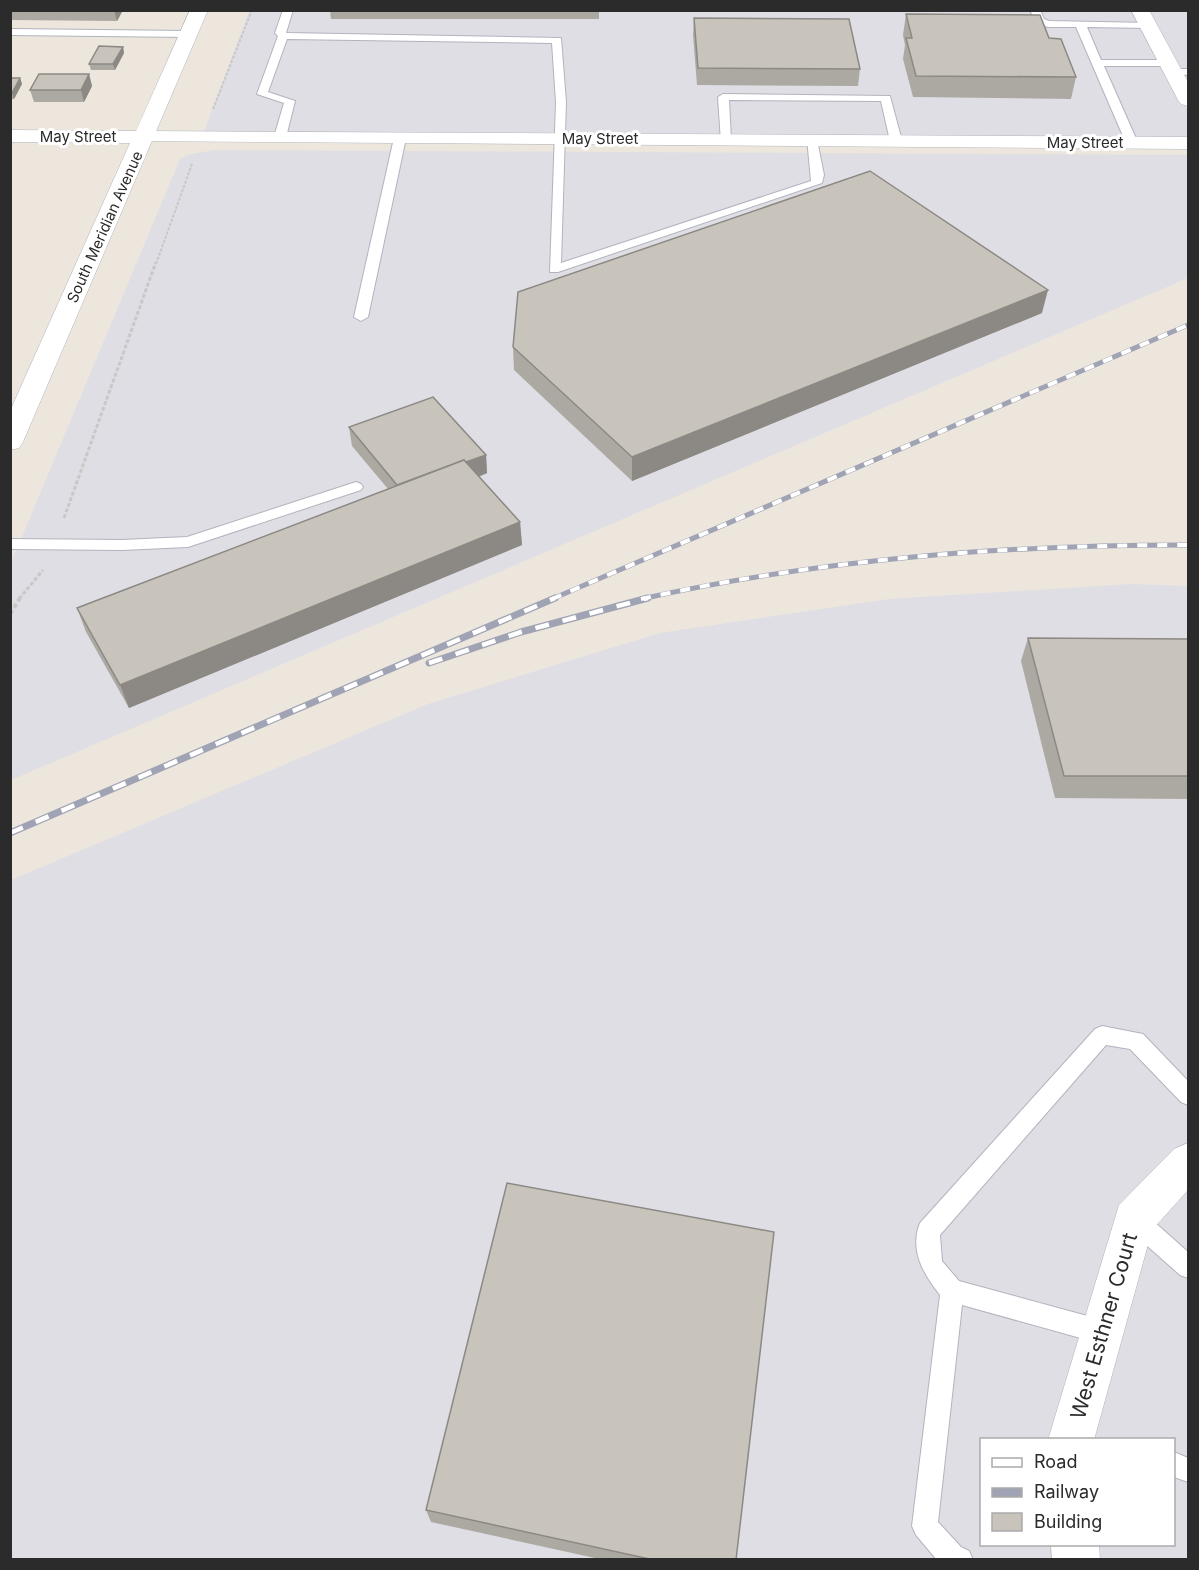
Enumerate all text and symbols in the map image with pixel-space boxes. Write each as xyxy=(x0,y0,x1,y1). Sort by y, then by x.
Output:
street label: May Street xyxy=(40,127,116,146)
street label: May Street xyxy=(562,129,638,148)
street label: May Street xyxy=(1047,133,1123,152)
street label: South Meridian Avenue xyxy=(62,148,147,306)
street label: West Esthner Court xyxy=(1065,1230,1142,1422)
legend xyxy=(980,1438,1175,1546)
text: Road xyxy=(1034,1451,1077,1472)
text: Railway xyxy=(1034,1481,1099,1502)
text: Building xyxy=(1034,1511,1102,1532)

